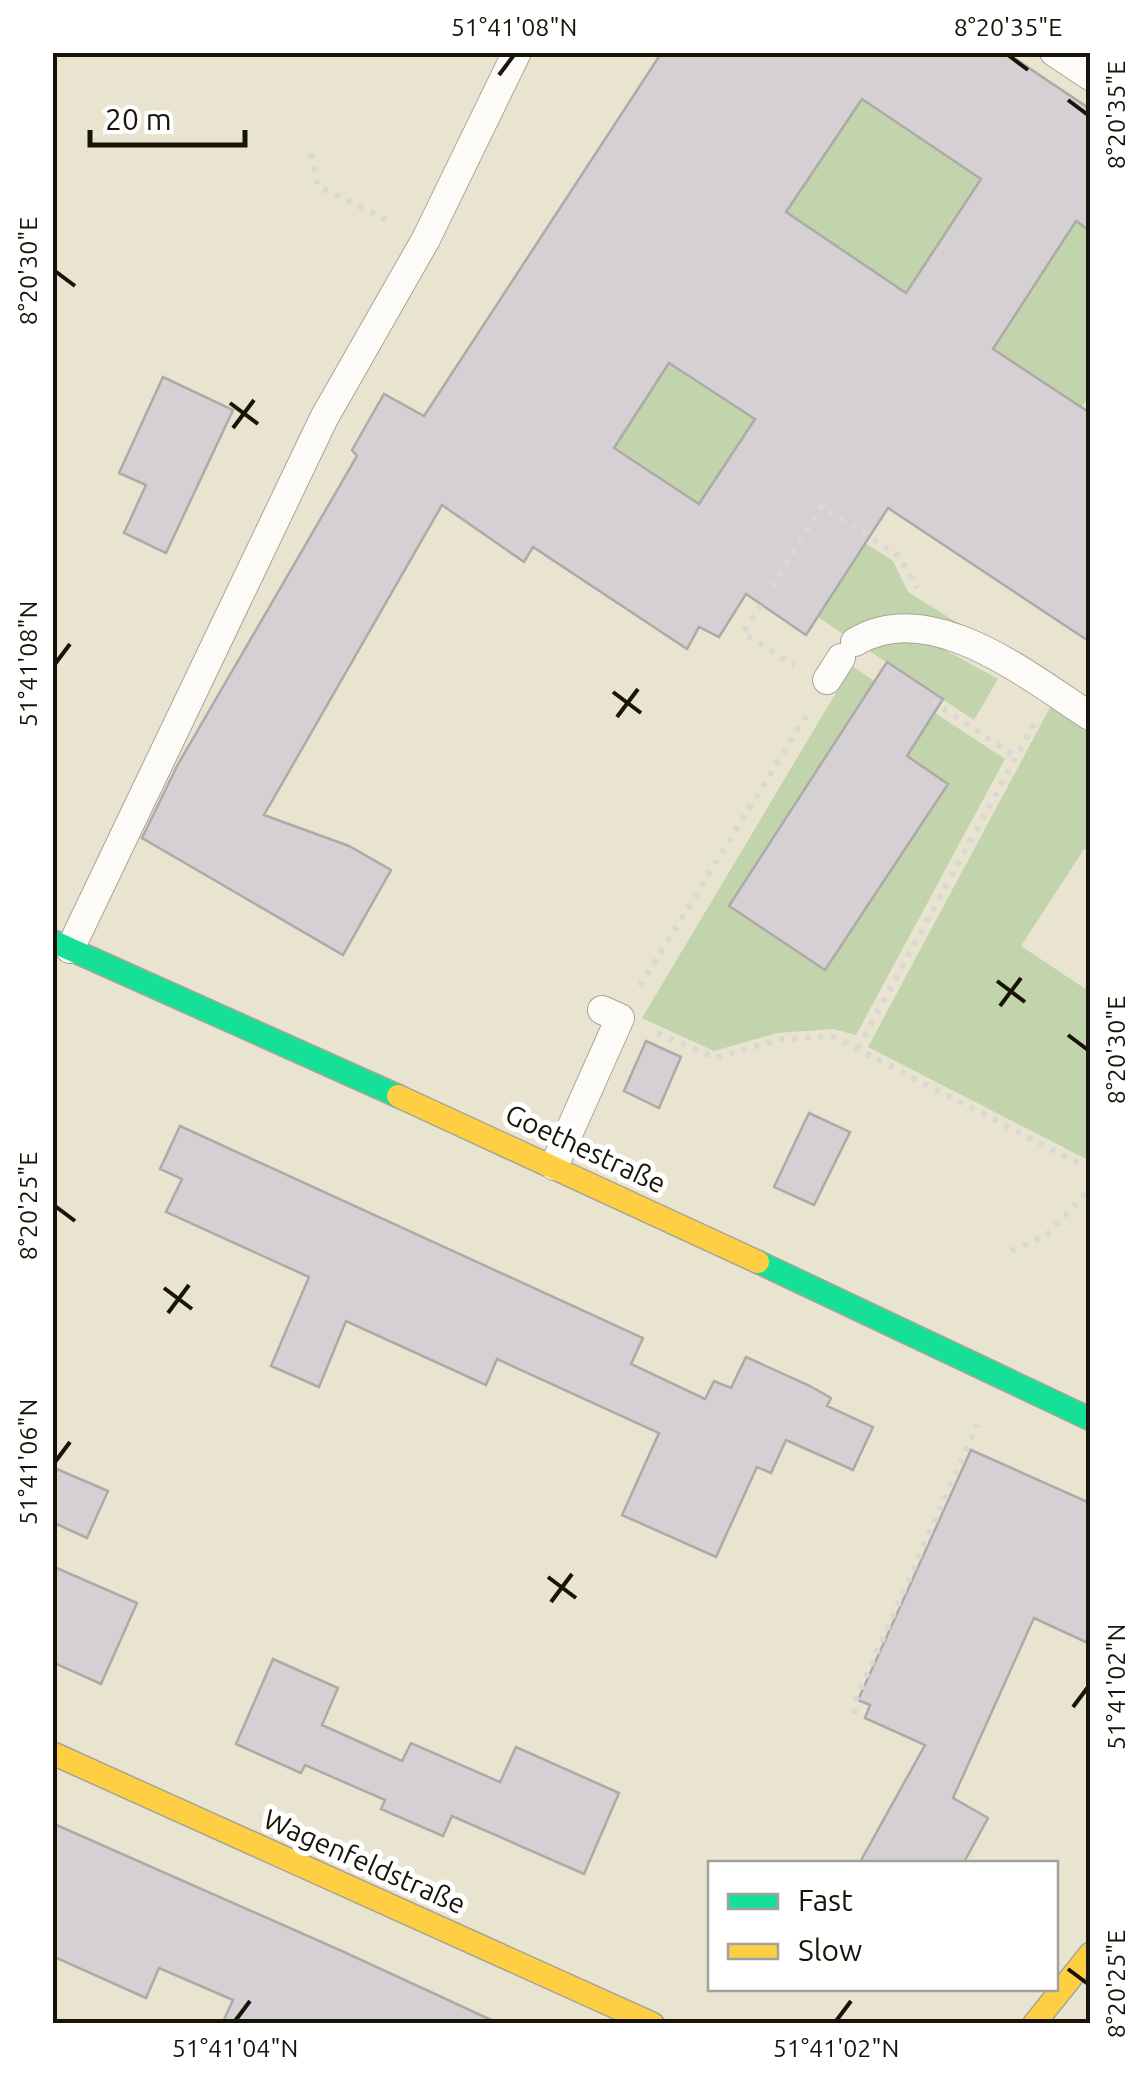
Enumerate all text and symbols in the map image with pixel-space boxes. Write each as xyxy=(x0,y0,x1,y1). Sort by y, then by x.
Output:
text: 51°41'08"N xyxy=(451,13,577,41)
text: 8°20'35"E xyxy=(954,13,1062,41)
text: 8°20'35"E xyxy=(1102,61,1130,169)
scale bar xyxy=(90,85,245,147)
text: 20 m xyxy=(105,102,172,136)
text: 8°20'30"E xyxy=(14,217,42,325)
text: 51°41'08"N xyxy=(14,601,42,727)
text: 8°20'30"E xyxy=(1102,996,1130,1104)
street label: Goethestraße xyxy=(501,1097,671,1199)
text: 8°20'25"E xyxy=(14,1152,42,1260)
text: 51°41'06"N xyxy=(14,1399,42,1525)
text: 51°41'02"N xyxy=(1102,1624,1130,1750)
street label: Wagenfeldstraße xyxy=(259,1803,471,1919)
legend xyxy=(708,1861,1058,1991)
text: Fast xyxy=(798,1883,853,1917)
text: 8°20'25"E xyxy=(1102,1930,1130,2038)
text: Slow xyxy=(798,1933,862,1967)
text: 51°41'04"N xyxy=(172,2034,298,2062)
text: 51°41'02"N xyxy=(773,2034,899,2062)

